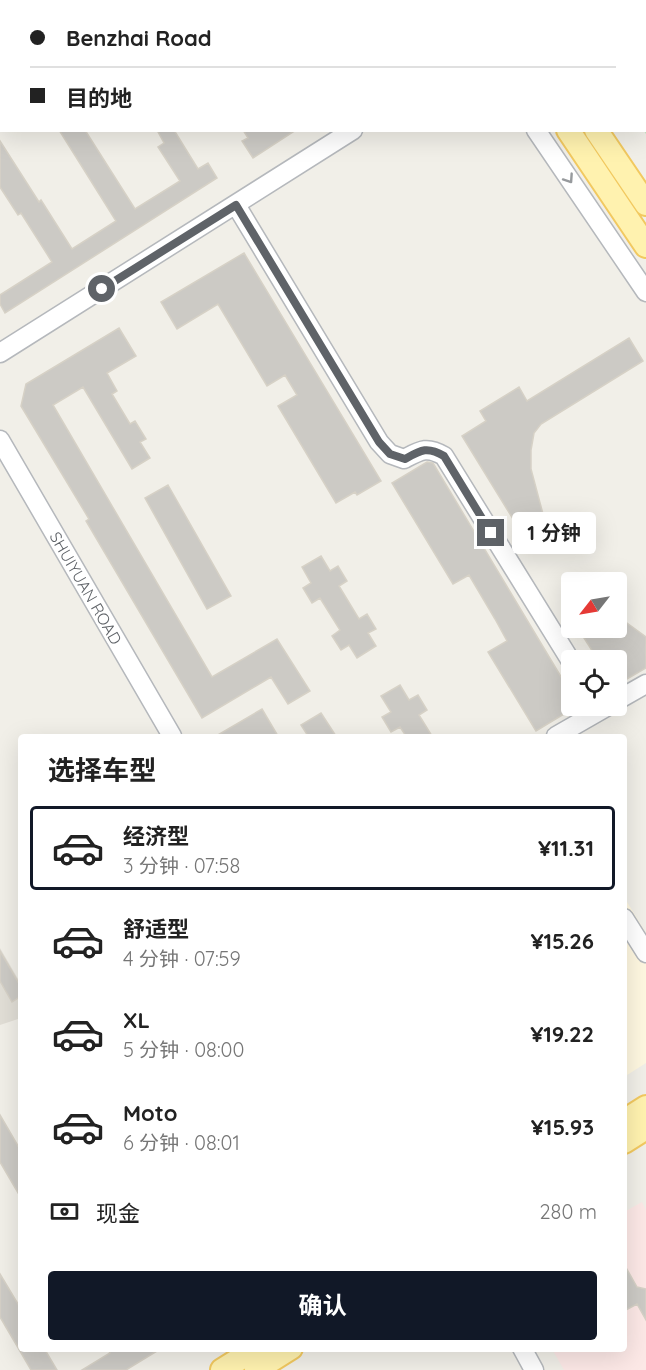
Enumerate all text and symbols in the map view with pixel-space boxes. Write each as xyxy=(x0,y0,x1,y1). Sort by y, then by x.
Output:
text: Benzhai Road xyxy=(66,24,212,52)
text: 目的地 xyxy=(66,84,132,112)
one-way arrow xyxy=(562,172,573,183)
route start xyxy=(88,275,115,302)
callout: 1 分钟 xyxy=(512,512,596,554)
route end xyxy=(477,519,504,546)
text: 1 分钟 xyxy=(527,520,581,545)
street label: SHUIYUAN ROAD xyxy=(46,528,126,648)
north arrow xyxy=(561,572,627,638)
map controls xyxy=(561,572,627,716)
button: locate xyxy=(561,650,627,716)
text: 选择车型 xyxy=(48,753,156,787)
icon: car xyxy=(51,821,105,875)
text: 经济型 xyxy=(123,822,189,850)
text: ¥11.31 xyxy=(538,834,594,862)
text: 3 分钟 · 07:58 xyxy=(123,853,240,878)
icon: car xyxy=(51,914,105,968)
text: 舒适型 xyxy=(123,915,189,943)
text: ¥15.26 xyxy=(530,927,594,955)
text: 4 分钟 · 07:59 xyxy=(123,946,241,971)
text: XL xyxy=(123,1006,150,1034)
icon: car xyxy=(51,1007,105,1061)
text: ¥19.22 xyxy=(530,1020,594,1048)
text: 5 分钟 · 08:00 xyxy=(123,1037,244,1062)
text: Moto xyxy=(123,1099,177,1127)
icon: car xyxy=(51,1100,105,1154)
text: ¥15.93 xyxy=(531,1113,594,1141)
text: 6 分钟 · 08:01 xyxy=(123,1130,240,1155)
icon: cash xyxy=(48,1195,81,1228)
text: 现金 xyxy=(96,1199,140,1227)
text: 280 m xyxy=(540,1199,597,1224)
button: 确认 xyxy=(48,1271,597,1340)

